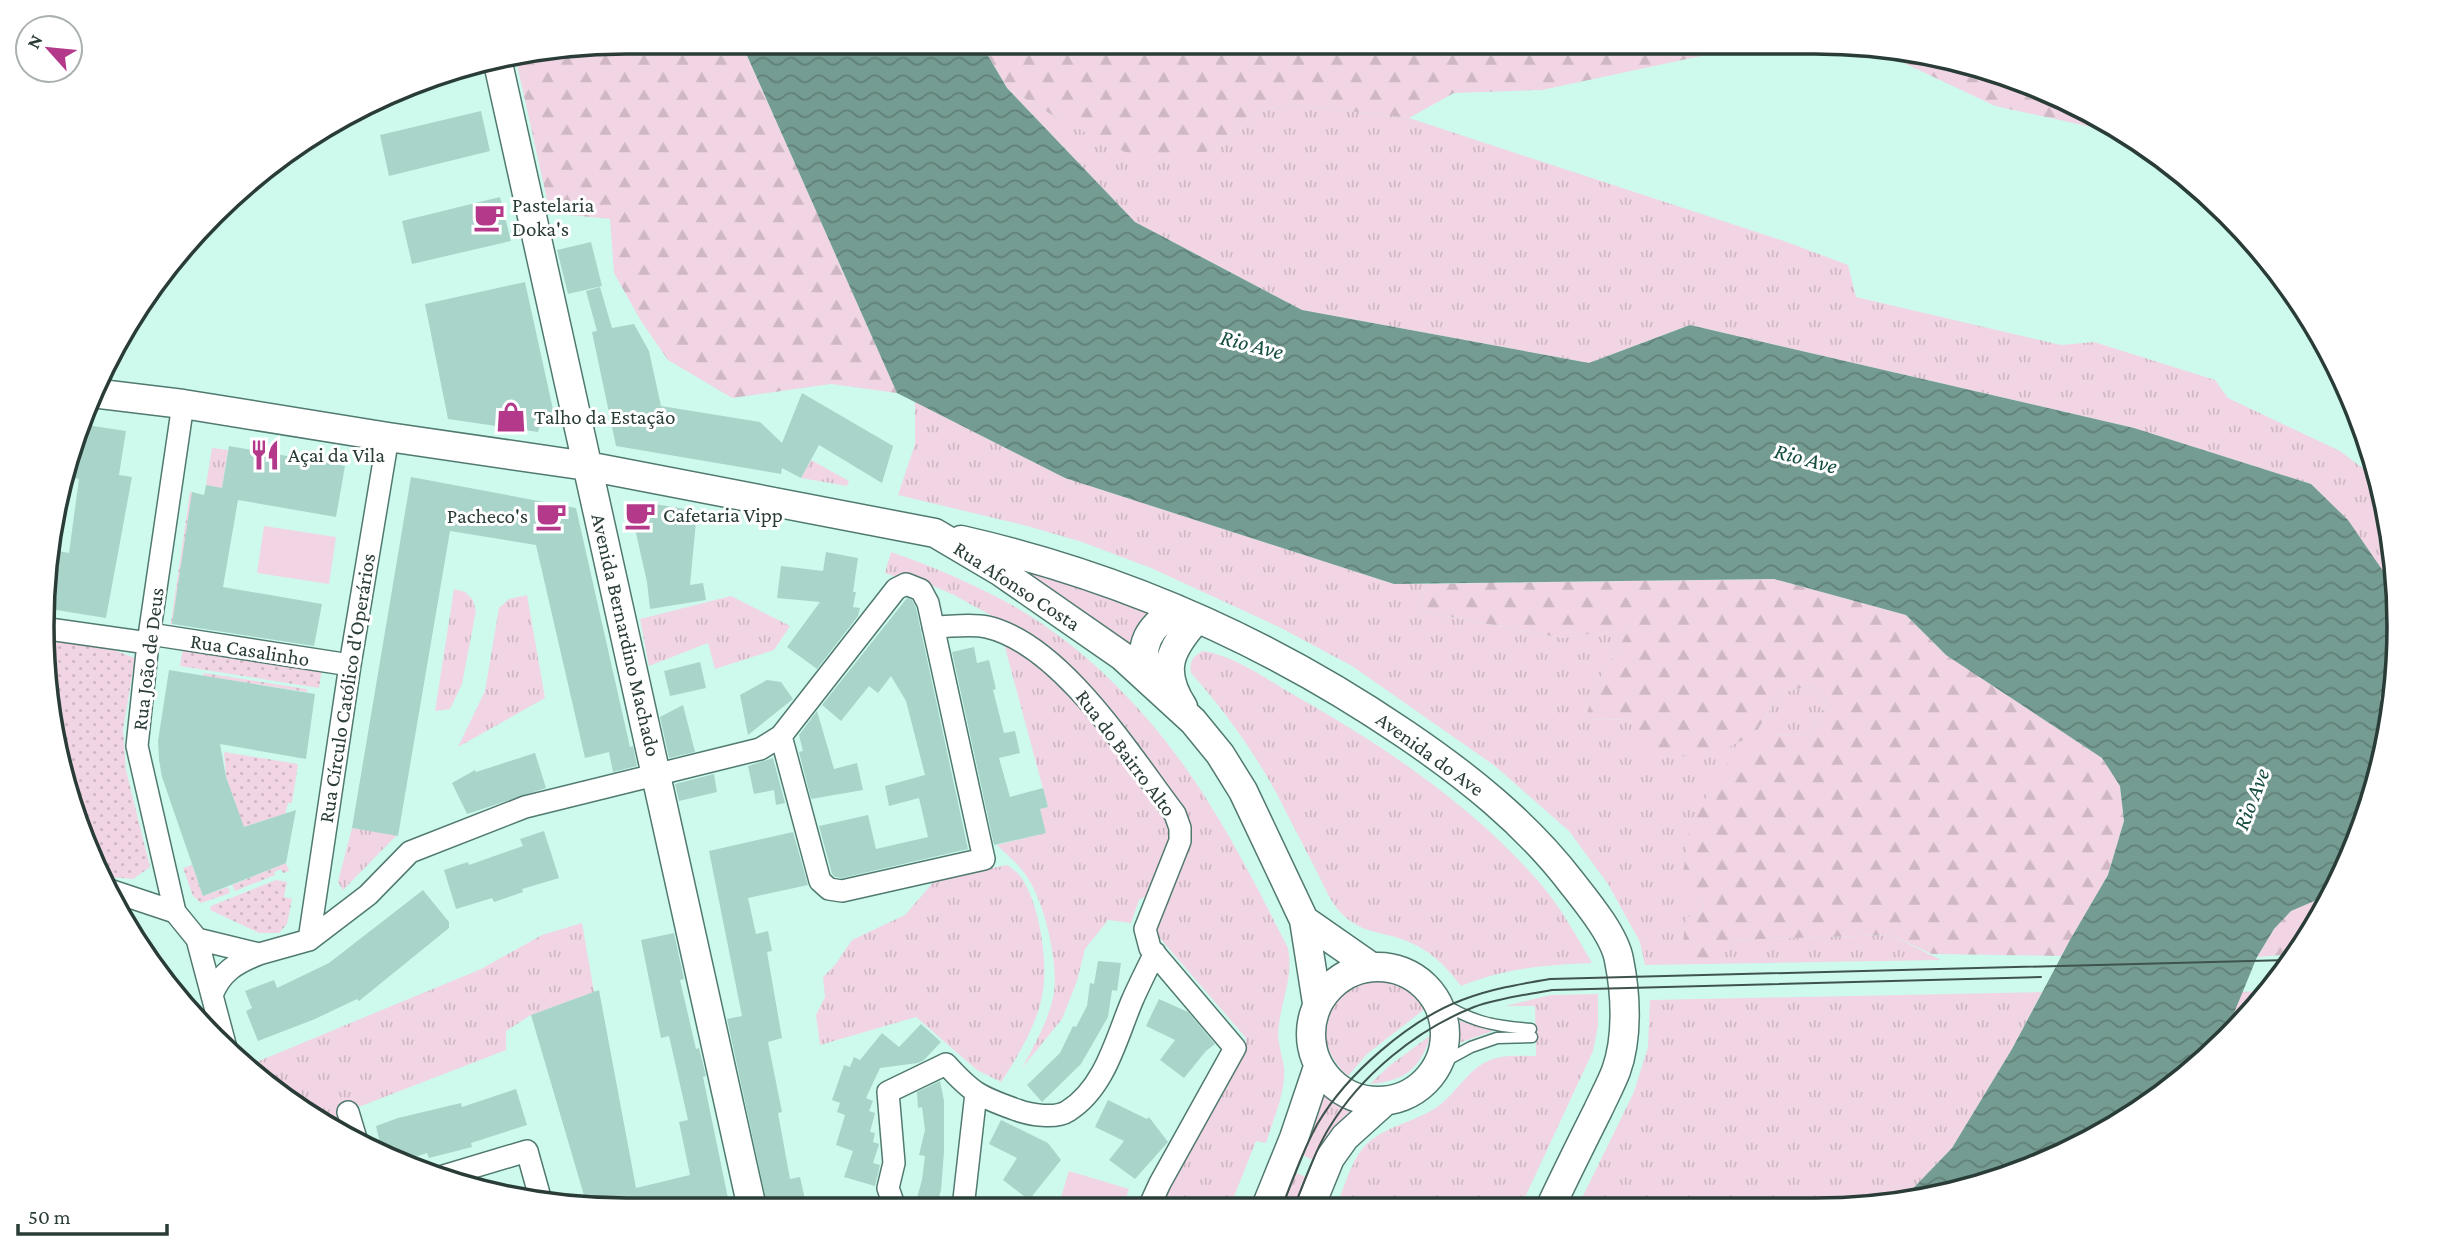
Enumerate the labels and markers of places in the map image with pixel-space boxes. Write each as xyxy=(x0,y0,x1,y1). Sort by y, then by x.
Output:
place label: Pastelaria Doka's xyxy=(512,193,594,241)
cafe icon: Pastelaria Doka's xyxy=(472,200,506,234)
shop icon: Talho da Estação xyxy=(494,400,528,434)
place label: Talho da Estação xyxy=(534,405,675,429)
restaurant icon: Açai da Vila xyxy=(248,438,282,472)
place label: Açai da Vila xyxy=(288,443,385,467)
cafe icon: Cafetaria Vipp xyxy=(623,498,657,532)
cafe icon: Pacheco's xyxy=(534,499,568,533)
place label: Cafetaria Vipp xyxy=(663,503,783,527)
place label: Pacheco's xyxy=(447,504,528,528)

